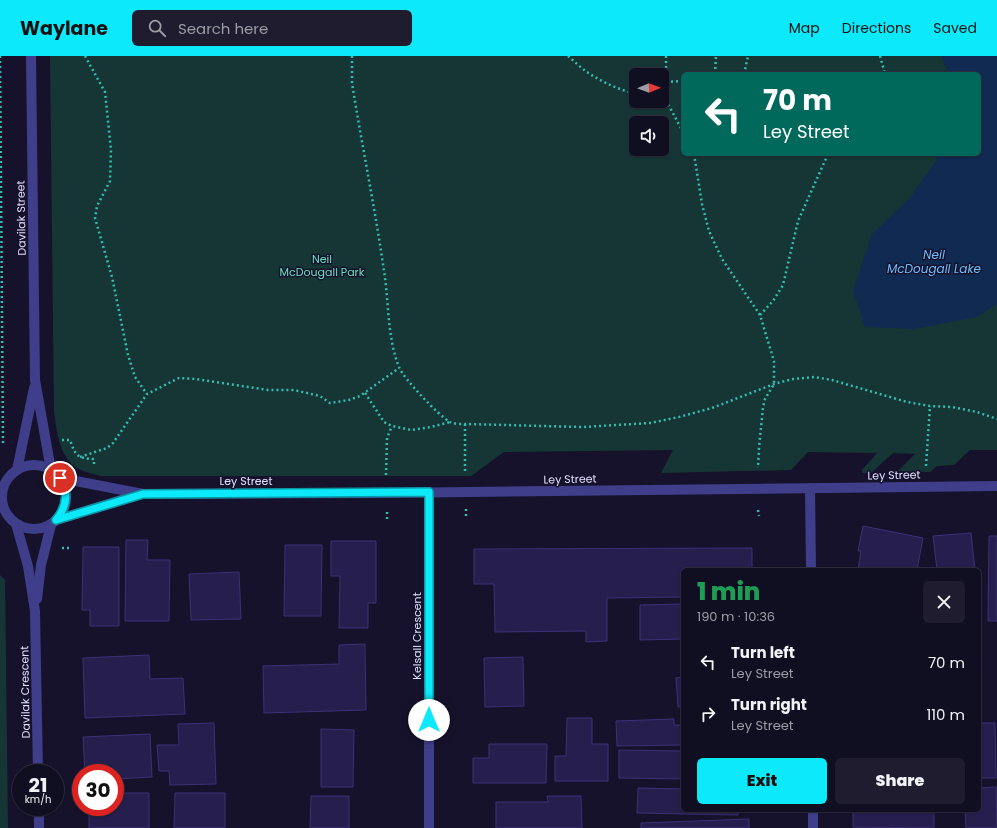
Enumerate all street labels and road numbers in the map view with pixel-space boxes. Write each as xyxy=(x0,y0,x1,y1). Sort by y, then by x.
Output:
street label: Davilak Street xyxy=(12,180,30,256)
street label: Ley Street xyxy=(867,467,921,483)
street label: Ley Street xyxy=(543,471,597,487)
street label: Ley Street xyxy=(220,473,272,489)
street label: Kelsall Crescent xyxy=(409,592,425,680)
street label: Davilak Crescent xyxy=(16,646,34,738)

